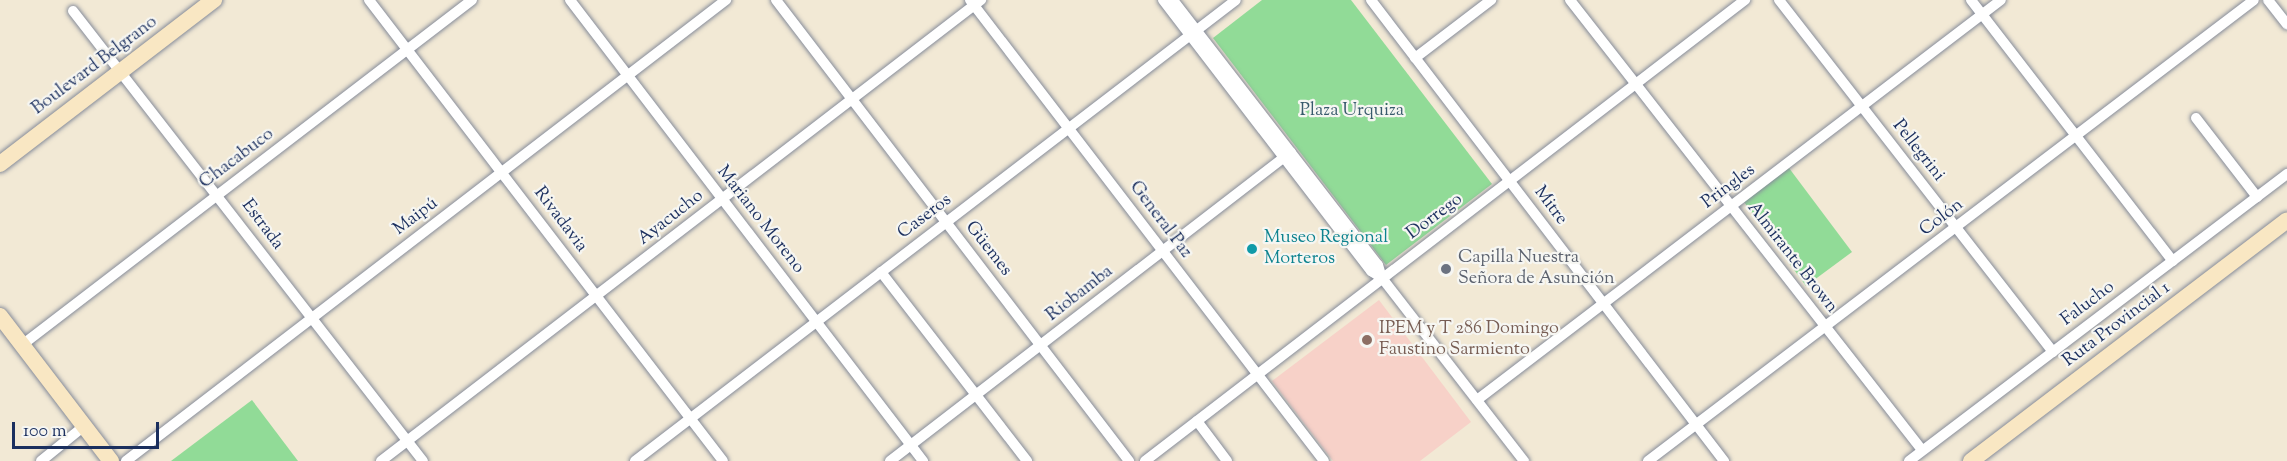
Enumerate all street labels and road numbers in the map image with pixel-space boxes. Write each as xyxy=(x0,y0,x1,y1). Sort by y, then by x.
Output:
street label: Boulevard Belgrano xyxy=(28,12,162,120)
street label: Pellegrini xyxy=(1887,116,1949,186)
street label: Chacabuco xyxy=(196,124,278,194)
street label: Pringles xyxy=(1698,160,1760,214)
street label: Mariano Moreno xyxy=(711,162,809,278)
street label: General Paz xyxy=(1124,177,1196,263)
street label: Mitre xyxy=(1528,182,1572,230)
street label: Rivadavia xyxy=(528,183,592,257)
street label: Ayacucho xyxy=(634,186,708,250)
street label: Dorrego xyxy=(1403,189,1467,245)
street label: Caseros xyxy=(894,190,956,244)
street label: Maipú xyxy=(389,193,443,241)
street label: Colón xyxy=(1916,195,1968,241)
street label: Estrada xyxy=(236,196,288,254)
street label: Almirante Brown xyxy=(1742,198,1842,318)
street label: Güemes xyxy=(960,217,1016,281)
street label: Riobamba xyxy=(1042,261,1118,327)
street label: Falucho xyxy=(2057,277,2119,331)
street label: Ruta Provincial 1 xyxy=(2059,278,2175,372)

